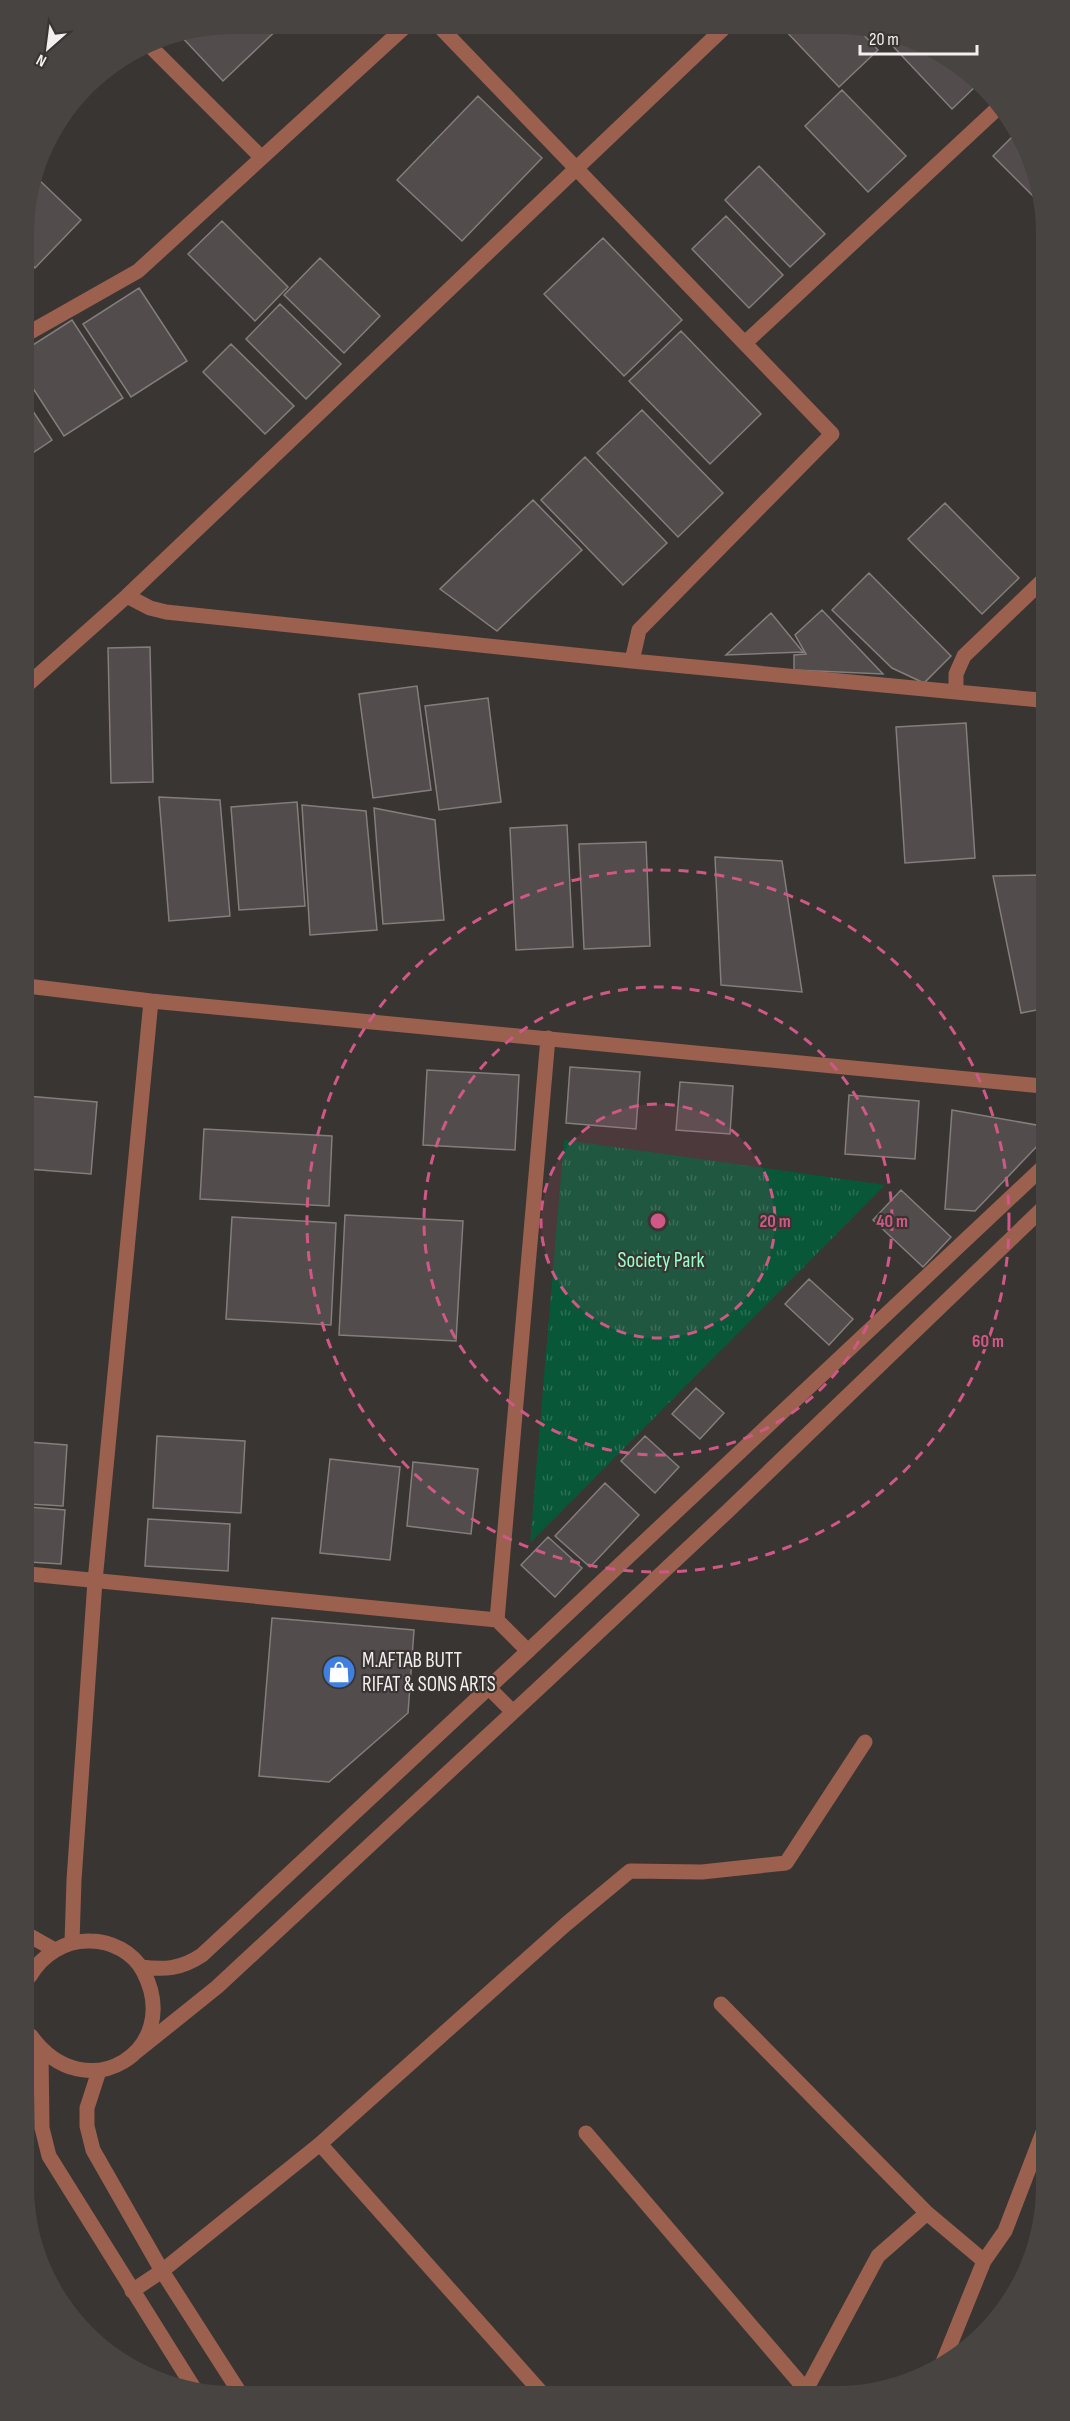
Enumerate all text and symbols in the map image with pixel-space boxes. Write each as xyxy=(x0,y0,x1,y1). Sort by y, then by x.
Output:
north arrow xyxy=(18,18,78,78)
scale bar xyxy=(860,18,977,56)
text: 20 m xyxy=(869,29,899,50)
text: N xyxy=(33,50,50,70)
centre of rings xyxy=(648,1211,668,1231)
text: 20 m xyxy=(759,1211,791,1232)
text: 40 m xyxy=(876,1211,908,1232)
park label: Society Park xyxy=(617,1248,705,1273)
text: 60 m xyxy=(972,1331,1004,1352)
place label: M.AFTAB BUTT RIFAT & SONS ARTS xyxy=(362,1648,496,1697)
shop icon: M.AFTAB BUTT RIFAT & SONS ARTS xyxy=(321,1654,357,1690)

